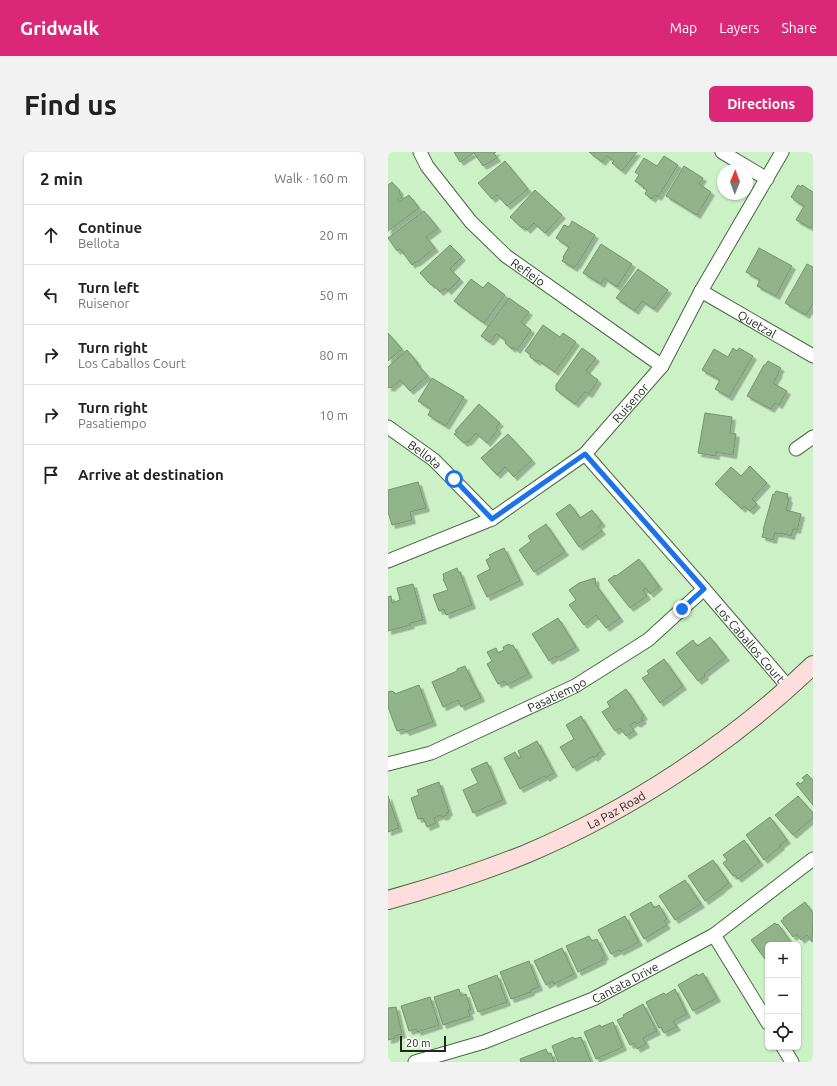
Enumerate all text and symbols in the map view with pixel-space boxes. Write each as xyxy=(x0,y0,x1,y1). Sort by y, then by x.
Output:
text: Gridwalk xyxy=(20,17,99,39)
text: Map xyxy=(670,20,697,36)
text: Layers xyxy=(719,20,759,36)
text: Share xyxy=(781,20,817,36)
button: Directions xyxy=(709,86,813,122)
text: Find us xyxy=(24,89,117,120)
north arrow xyxy=(717,164,753,200)
text: 2 min xyxy=(40,169,83,188)
text: Walk · 160 m xyxy=(274,171,348,185)
text: Continue xyxy=(78,219,142,236)
icon: ahead xyxy=(40,224,62,246)
text: 20 m xyxy=(319,228,348,242)
text: Bellota xyxy=(78,236,120,250)
street label: Reflejo xyxy=(509,255,548,288)
text: Turn left xyxy=(78,279,139,296)
icon: left xyxy=(40,284,62,306)
text: 50 m xyxy=(319,288,348,302)
text: Ruisenor xyxy=(78,296,129,310)
street label: Quetzal xyxy=(736,307,779,340)
text: Turn right xyxy=(78,339,148,356)
icon: right xyxy=(40,344,62,366)
text: 80 m xyxy=(319,348,348,362)
text: Los Caballos Court xyxy=(78,356,186,370)
street label: Ruisenor xyxy=(609,380,651,425)
text: Turn right xyxy=(78,399,148,416)
icon: right xyxy=(40,404,62,426)
text: 10 m xyxy=(319,408,348,422)
text: Pasatiempo xyxy=(78,416,147,430)
street label: Bellota xyxy=(406,437,445,471)
icon: arrive xyxy=(40,464,62,486)
text: Arrive at destination xyxy=(78,466,224,483)
route start xyxy=(445,470,463,488)
route end xyxy=(673,600,691,618)
street label: Los Caballos Court xyxy=(713,601,788,685)
street label: Pasatiempo xyxy=(525,674,588,714)
street label: La Paz Road xyxy=(585,788,647,831)
map controls xyxy=(765,942,801,1050)
button: + xyxy=(765,942,801,978)
street label: Cantata Drive xyxy=(589,959,660,1005)
button: − xyxy=(765,978,801,1014)
button: locate xyxy=(765,1014,801,1050)
scale bar xyxy=(400,1034,446,1053)
text: 20 m xyxy=(406,1037,430,1049)

